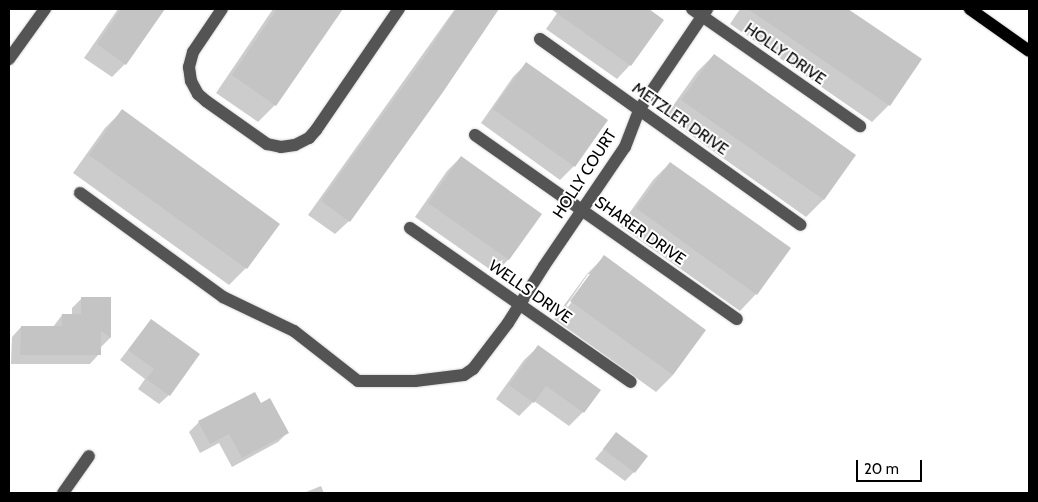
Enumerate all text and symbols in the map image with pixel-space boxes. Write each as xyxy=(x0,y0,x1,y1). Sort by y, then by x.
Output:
street label: HOLLY DRIVE xyxy=(741,19,829,89)
street label: METZLER DRIVE xyxy=(628,79,732,159)
street label: HOLLY COURT xyxy=(549,126,621,222)
street label: SHARER DRIVE xyxy=(591,193,689,269)
street label: WELLS DRIVE xyxy=(485,256,575,328)
scale bar xyxy=(858,450,924,482)
text: 20 m xyxy=(864,460,899,478)

